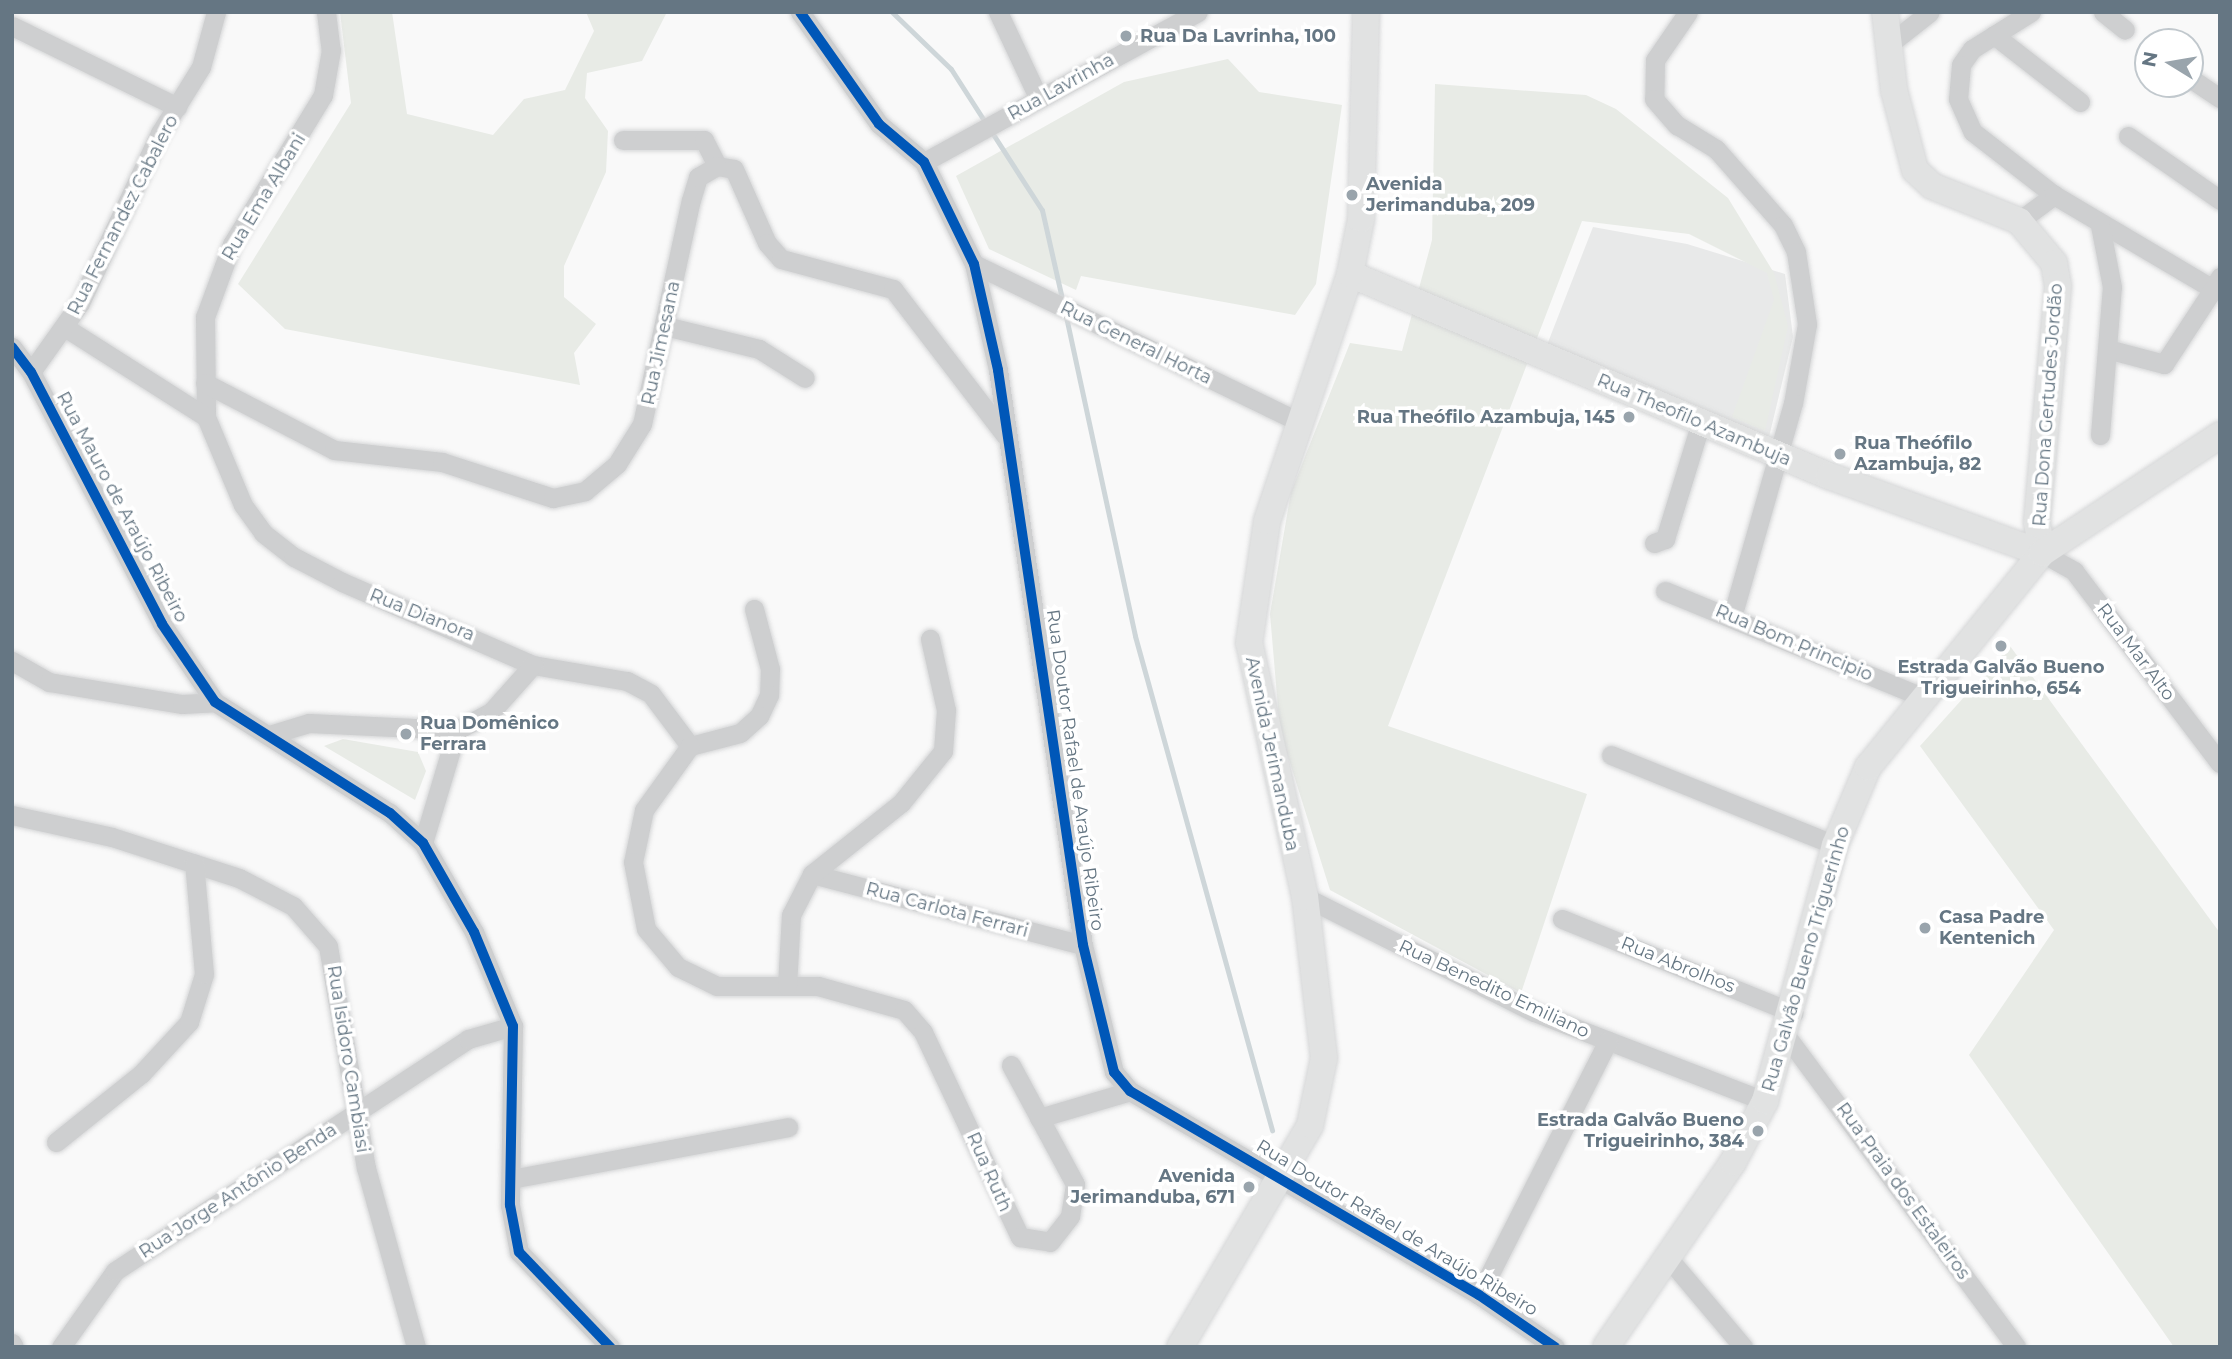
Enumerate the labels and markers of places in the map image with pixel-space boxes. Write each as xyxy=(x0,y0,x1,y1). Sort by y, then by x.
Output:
place label: Rua Da Lavrinha, 100 xyxy=(1140,25,1336,47)
marker: Rua Da Lavrinha, 100 xyxy=(1118,28,1134,44)
place label: Avenida Jerimanduba, 209 xyxy=(1366,174,1535,216)
marker: Avenida Jerimanduba, 209 xyxy=(1344,187,1360,203)
place label: Rua Theófilo Azambuja, 145 xyxy=(1357,406,1615,428)
marker: Rua Theófilo Azambuja, 145 xyxy=(1621,409,1637,425)
place label: Rua Theófilo Azambuja, 82 xyxy=(1854,433,1981,476)
marker: Rua Theófilo Azambuja, 82 xyxy=(1832,446,1848,462)
marker: Estrada Galvão Bueno Trigueirinho, 654 xyxy=(1993,638,2009,654)
place label: Estrada Galvão Bueno Trigueirinho, 654 xyxy=(1898,657,2104,700)
place label: Rua Domênico Ferrara xyxy=(420,713,559,756)
marker: Rua Domênico Ferrara xyxy=(398,726,414,742)
place label: Casa Padre Kentenich xyxy=(1939,907,2044,950)
marker: Casa Padre Kentenich xyxy=(1917,920,1933,936)
place label: Estrada Galvão Bueno Trigueirinho, 384 xyxy=(1537,1110,1744,1152)
marker: Estrada Galvão Bueno Trigueirinho, 384 xyxy=(1750,1123,1766,1139)
place label: Avenida Jerimanduba, 671 xyxy=(1071,1166,1235,1208)
marker: Avenida Jerimanduba, 671 xyxy=(1241,1179,1257,1195)

